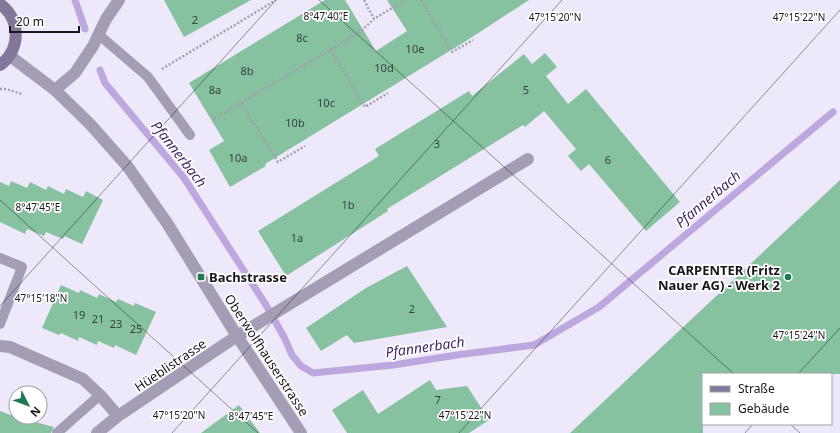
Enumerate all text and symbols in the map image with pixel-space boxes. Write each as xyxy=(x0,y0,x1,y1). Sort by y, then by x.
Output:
scale bar xyxy=(10,8,79,34)
text: 8°47'40"E xyxy=(304,9,348,23)
text: 47°15'20"N xyxy=(529,10,581,24)
text: 47°15'22"N xyxy=(773,10,825,24)
house number: 2 xyxy=(192,12,198,27)
text: 20 m xyxy=(16,13,44,30)
house number: 8c xyxy=(296,30,308,45)
house number: 10e xyxy=(406,41,424,56)
house number: 10d xyxy=(374,60,394,75)
house number: 8b xyxy=(240,63,254,78)
house number: 8a xyxy=(209,82,221,97)
house number: 5 xyxy=(523,82,529,97)
house number: 10c xyxy=(317,95,335,110)
house number: 10b xyxy=(285,115,305,130)
water label: Pfannerbach xyxy=(147,116,211,191)
house number: 3 xyxy=(434,136,440,151)
house number: 10a xyxy=(229,150,247,165)
house number: 6 xyxy=(605,152,611,167)
water label: Pfannerbach xyxy=(671,166,744,231)
house number: 1b xyxy=(341,197,355,212)
text: 8°47'45"E xyxy=(16,200,60,214)
house number: 1a xyxy=(291,230,303,245)
place label: CARPENTER (Fritz Nauer AG) - Werk 2 xyxy=(658,261,780,294)
place label: Bachstrasse xyxy=(209,268,287,286)
marker: Bachstrasse xyxy=(196,272,206,282)
marker: CARPENTER (Fritz Nauer AG) - Werk 2 xyxy=(783,272,793,282)
street label: Oberwolfhauserstrasse xyxy=(221,290,313,420)
text: 47°15'18"N xyxy=(15,291,67,305)
house number: 2 xyxy=(409,301,415,316)
house number: 19 xyxy=(73,307,85,322)
house number: 21 xyxy=(92,311,104,326)
house number: 23 xyxy=(110,316,122,331)
house number: 25 xyxy=(130,321,142,336)
text: 47°15'24"N xyxy=(773,328,825,342)
water label: Pfannerbach xyxy=(384,332,466,361)
street label: Hüeblistrasse xyxy=(131,334,209,396)
legend xyxy=(702,373,832,425)
text: Straße xyxy=(738,380,775,397)
north arrow xyxy=(8,385,48,425)
house number: 7 xyxy=(435,392,441,407)
text: Gebäude xyxy=(738,400,789,417)
text: N xyxy=(27,404,44,420)
text: 47°15'20"N xyxy=(153,408,205,422)
text: 47°15'22"N xyxy=(439,408,491,422)
text: 8°47'45"E xyxy=(229,409,273,423)

